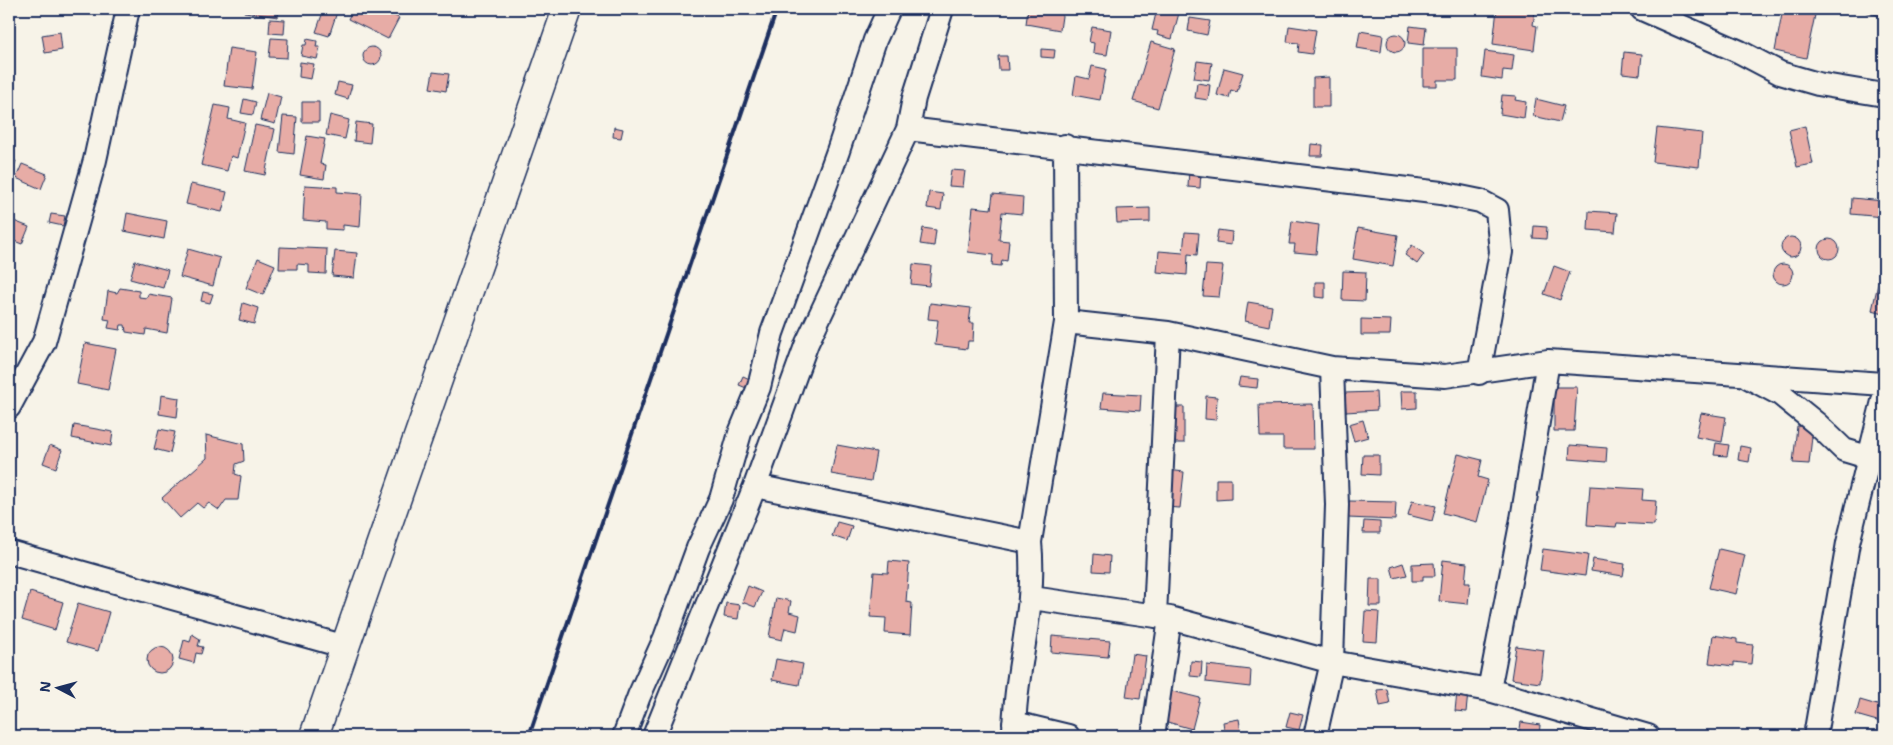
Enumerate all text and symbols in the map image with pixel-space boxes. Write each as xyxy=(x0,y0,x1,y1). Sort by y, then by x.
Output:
north arrow xyxy=(32,662,82,712)
text: N xyxy=(36,680,55,693)

